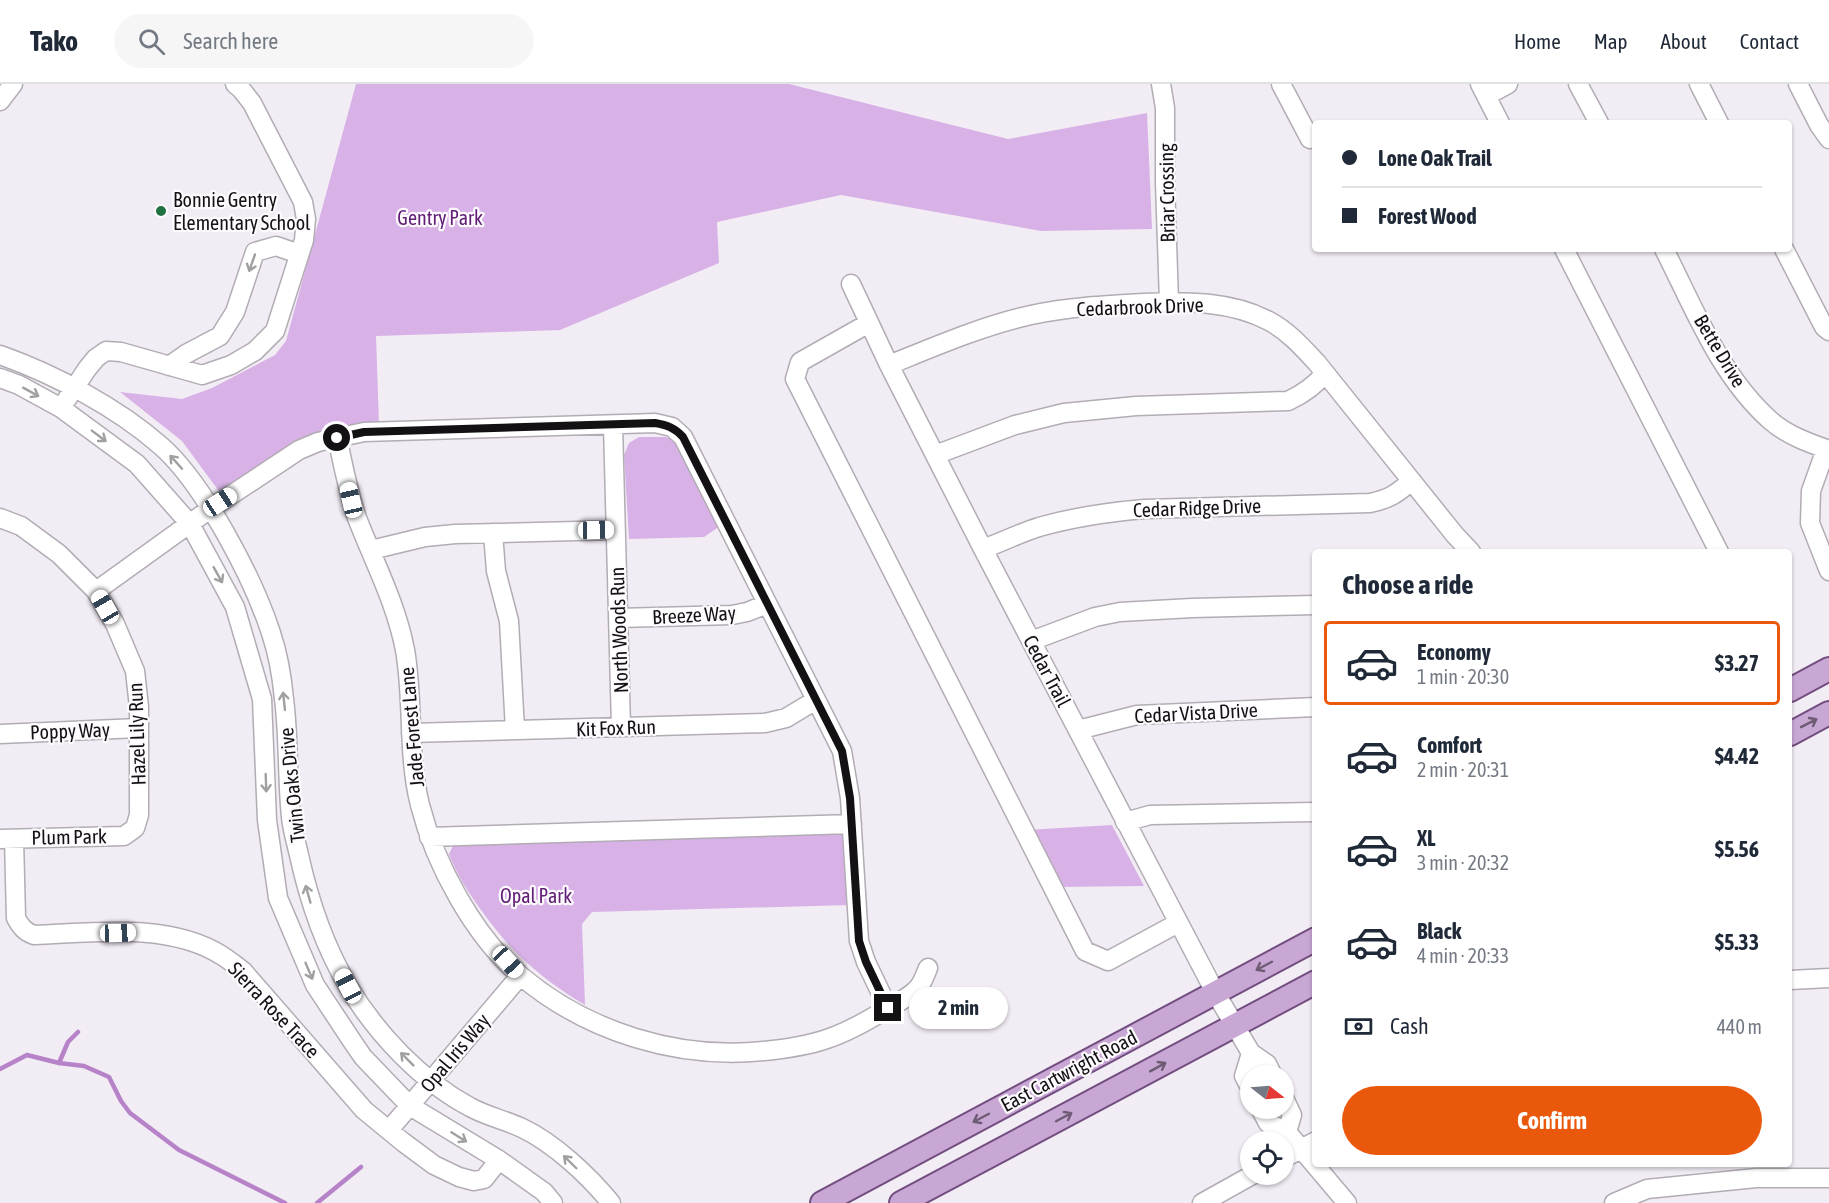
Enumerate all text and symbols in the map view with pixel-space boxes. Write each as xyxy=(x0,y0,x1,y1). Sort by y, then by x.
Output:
search box xyxy=(114,14,534,68)
text: Tako xyxy=(30,25,78,57)
icon: search xyxy=(135,25,168,58)
text: Search here xyxy=(183,28,278,54)
text: Home xyxy=(1514,29,1561,53)
text: Map xyxy=(1594,29,1628,53)
text: About xyxy=(1661,29,1707,53)
text: Contact xyxy=(1740,29,1799,53)
street label: Briar Crossing xyxy=(1154,143,1179,243)
text: Lone Oak Trail xyxy=(1378,145,1492,171)
place label: Bonnie Gentry Elementary School xyxy=(173,188,311,234)
text: Forest Wood xyxy=(1378,203,1477,229)
marker: Bonnie Gentry Elementary School xyxy=(154,204,168,218)
park label: Gentry Park xyxy=(397,206,483,229)
one-way arrow xyxy=(245,253,256,272)
street label: Cedarbrook Drive xyxy=(1076,293,1204,320)
street label: Bette Drive xyxy=(1690,310,1751,391)
one-way arrow xyxy=(22,386,39,398)
route start xyxy=(323,424,350,451)
one-way arrow xyxy=(91,429,107,442)
one-way arrow xyxy=(169,455,183,470)
car xyxy=(338,480,364,520)
car xyxy=(200,485,240,519)
street label: Cedar Ridge Drive xyxy=(1132,494,1262,521)
car xyxy=(578,521,614,539)
one-way arrow xyxy=(213,566,224,584)
street label: North Woods Run xyxy=(605,566,632,694)
text: Choose a ride xyxy=(1342,569,1474,600)
car xyxy=(88,587,122,627)
street label: Breeze Way xyxy=(652,601,736,628)
street label: Cedar Trail xyxy=(1019,631,1076,711)
icon: car xyxy=(1345,636,1399,690)
text: Economy xyxy=(1417,639,1491,665)
text: $3.27 xyxy=(1715,650,1759,676)
text: 1 min · 20:30 xyxy=(1417,665,1509,688)
street label: Jade Forest Lane xyxy=(395,666,428,788)
street label: Hazel Lily Run xyxy=(123,682,150,786)
one-way arrow xyxy=(278,692,289,711)
street label: Cedar Vista Drive xyxy=(1134,698,1258,727)
street label: Kit Fox Run xyxy=(576,715,656,740)
one-way arrow xyxy=(1800,717,1818,729)
street label: Poppy Way xyxy=(30,718,110,743)
street label: Twin Oaks Drive xyxy=(274,726,309,844)
icon: car xyxy=(1345,729,1399,783)
text: Comfort xyxy=(1417,732,1482,758)
text: $4.42 xyxy=(1715,743,1759,769)
text: 2 min · 20:31 xyxy=(1417,758,1509,781)
one-way arrow xyxy=(260,772,271,792)
icon: car xyxy=(1345,822,1399,876)
street label: Plum Park xyxy=(31,824,107,849)
text: XL xyxy=(1417,825,1435,851)
text: $5.56 xyxy=(1715,836,1759,862)
text: 3 min · 20:32 xyxy=(1417,851,1509,874)
park label: Opal Park xyxy=(500,884,572,907)
one-way arrow xyxy=(302,885,313,904)
icon: car xyxy=(1345,915,1399,969)
text: Black xyxy=(1417,918,1461,944)
car xyxy=(100,923,136,943)
text: $5.33 xyxy=(1715,929,1759,955)
car xyxy=(489,943,527,981)
text: 4 min · 20:33 xyxy=(1417,944,1509,967)
street label: Sierra Rose Trace xyxy=(224,957,325,1062)
one-way arrow xyxy=(1256,960,1273,972)
one-way arrow xyxy=(304,961,315,980)
car xyxy=(332,966,364,1006)
callout: 2 min xyxy=(909,987,1008,1029)
route end xyxy=(874,994,901,1021)
text: 2 min xyxy=(938,996,979,1019)
street label: Opal Iris Way xyxy=(415,1009,494,1097)
icon: cash xyxy=(1342,1010,1375,1043)
text: Cash xyxy=(1390,1013,1429,1039)
text: 440 m xyxy=(1717,1015,1762,1038)
street label: East Cartwright Road xyxy=(997,1025,1141,1116)
one-way arrow xyxy=(400,1051,415,1066)
one-way arrow xyxy=(1148,1061,1166,1072)
north arrow xyxy=(1240,1065,1294,1119)
map controls xyxy=(1240,1065,1294,1185)
button: Confirm xyxy=(1342,1086,1762,1155)
one-way arrow xyxy=(1055,1111,1072,1123)
one-way arrow xyxy=(973,1112,990,1124)
button: locate xyxy=(1240,1131,1294,1185)
one-way arrow xyxy=(450,1132,467,1144)
one-way arrow xyxy=(562,1155,577,1169)

